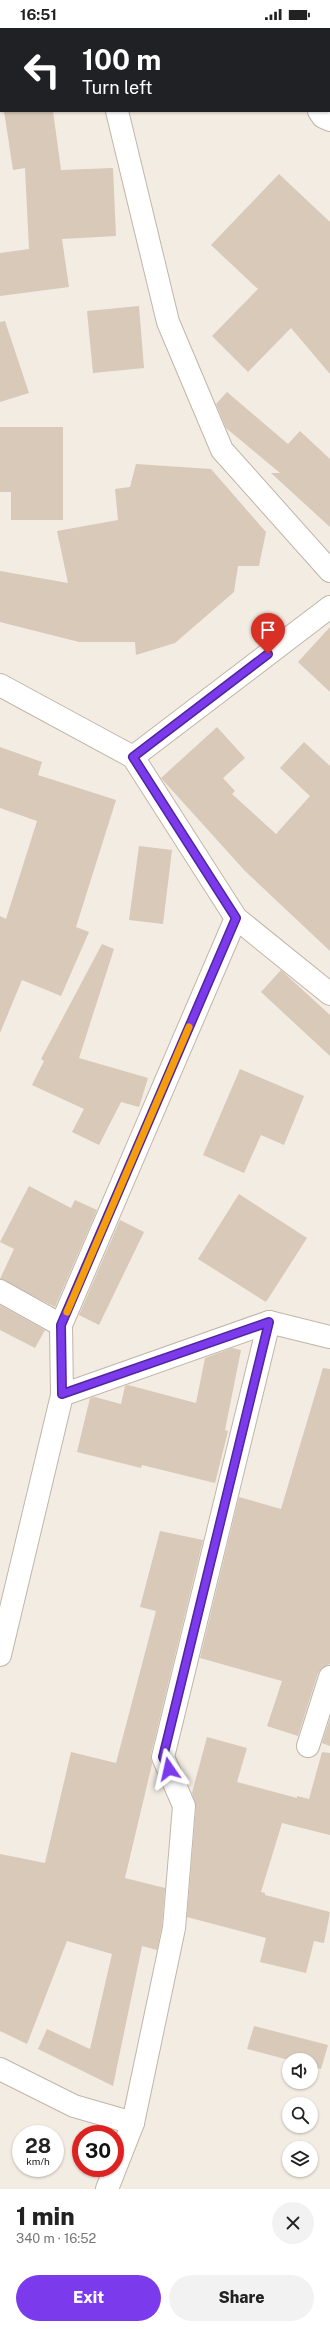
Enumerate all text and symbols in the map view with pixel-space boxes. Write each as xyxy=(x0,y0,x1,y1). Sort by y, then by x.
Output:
text: 16:51 xyxy=(20,6,57,23)
text: 100 m xyxy=(82,43,161,76)
icon: left xyxy=(16,44,68,96)
text: Turn left xyxy=(82,77,152,98)
pin xyxy=(251,613,285,654)
icon: arrive xyxy=(257,619,279,641)
position arrow xyxy=(148,1748,190,1790)
map controls xyxy=(282,2053,318,2177)
button: sound xyxy=(282,2053,318,2089)
button: search xyxy=(282,2097,318,2133)
speed limit sign: 30 xyxy=(72,2125,124,2177)
text: 28 xyxy=(25,2134,51,2158)
button: layers xyxy=(282,2141,318,2177)
text: km/h xyxy=(26,2155,50,2167)
text: 1 min xyxy=(16,2202,75,2230)
button: close xyxy=(272,2202,314,2244)
text: 340 m · 16:52 xyxy=(16,2231,96,2246)
button: Exit xyxy=(16,2275,161,2321)
button: Share xyxy=(169,2275,314,2321)

